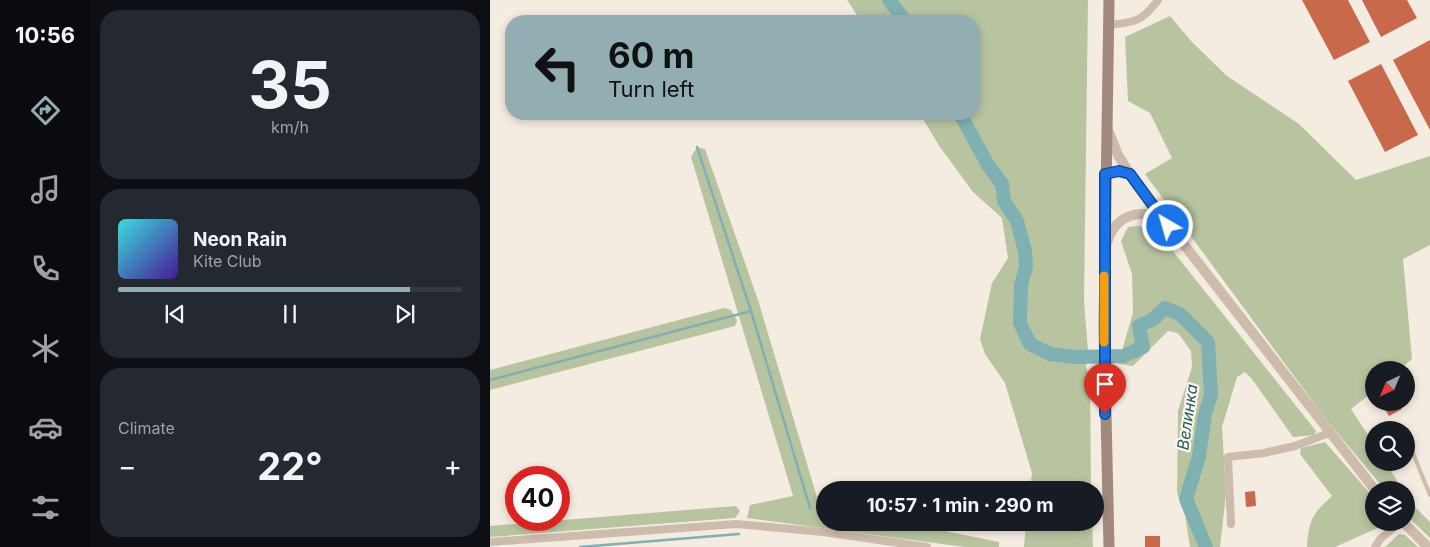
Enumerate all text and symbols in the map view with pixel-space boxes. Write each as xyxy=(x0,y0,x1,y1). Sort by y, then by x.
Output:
text: 10:56 xyxy=(15,22,75,48)
text: 60 m xyxy=(608,34,695,76)
icon: left xyxy=(525,35,590,100)
text: 35 xyxy=(248,45,332,124)
text: Turn left xyxy=(608,76,694,102)
icon: directions xyxy=(28,93,63,128)
text: km/h xyxy=(271,117,309,137)
icon: music xyxy=(28,172,63,207)
position arrow xyxy=(1141,199,1193,251)
text: Neon Rain xyxy=(193,228,287,251)
icon: phone xyxy=(28,251,63,286)
text: Kite Club xyxy=(193,251,262,271)
icon: previous xyxy=(161,300,189,328)
icon: pause xyxy=(276,300,304,328)
icon: next xyxy=(391,300,419,328)
icon: climate xyxy=(28,331,63,366)
north arrow xyxy=(1365,361,1415,411)
map controls xyxy=(1365,361,1415,531)
pin xyxy=(1084,363,1126,414)
icon: arrive xyxy=(1091,370,1119,398)
water label: Велинка xyxy=(1172,383,1202,451)
icon: car xyxy=(28,410,63,445)
text: Climate xyxy=(118,418,175,438)
button: search xyxy=(1365,421,1415,471)
text: 22° xyxy=(257,443,323,489)
text: − xyxy=(118,449,137,483)
text: + xyxy=(443,449,462,483)
speed limit sign: 40 xyxy=(505,466,570,531)
button: layers xyxy=(1365,481,1415,531)
icon: filters xyxy=(28,490,63,525)
text: 10:57 · 1 min · 290 m xyxy=(866,494,1054,517)

